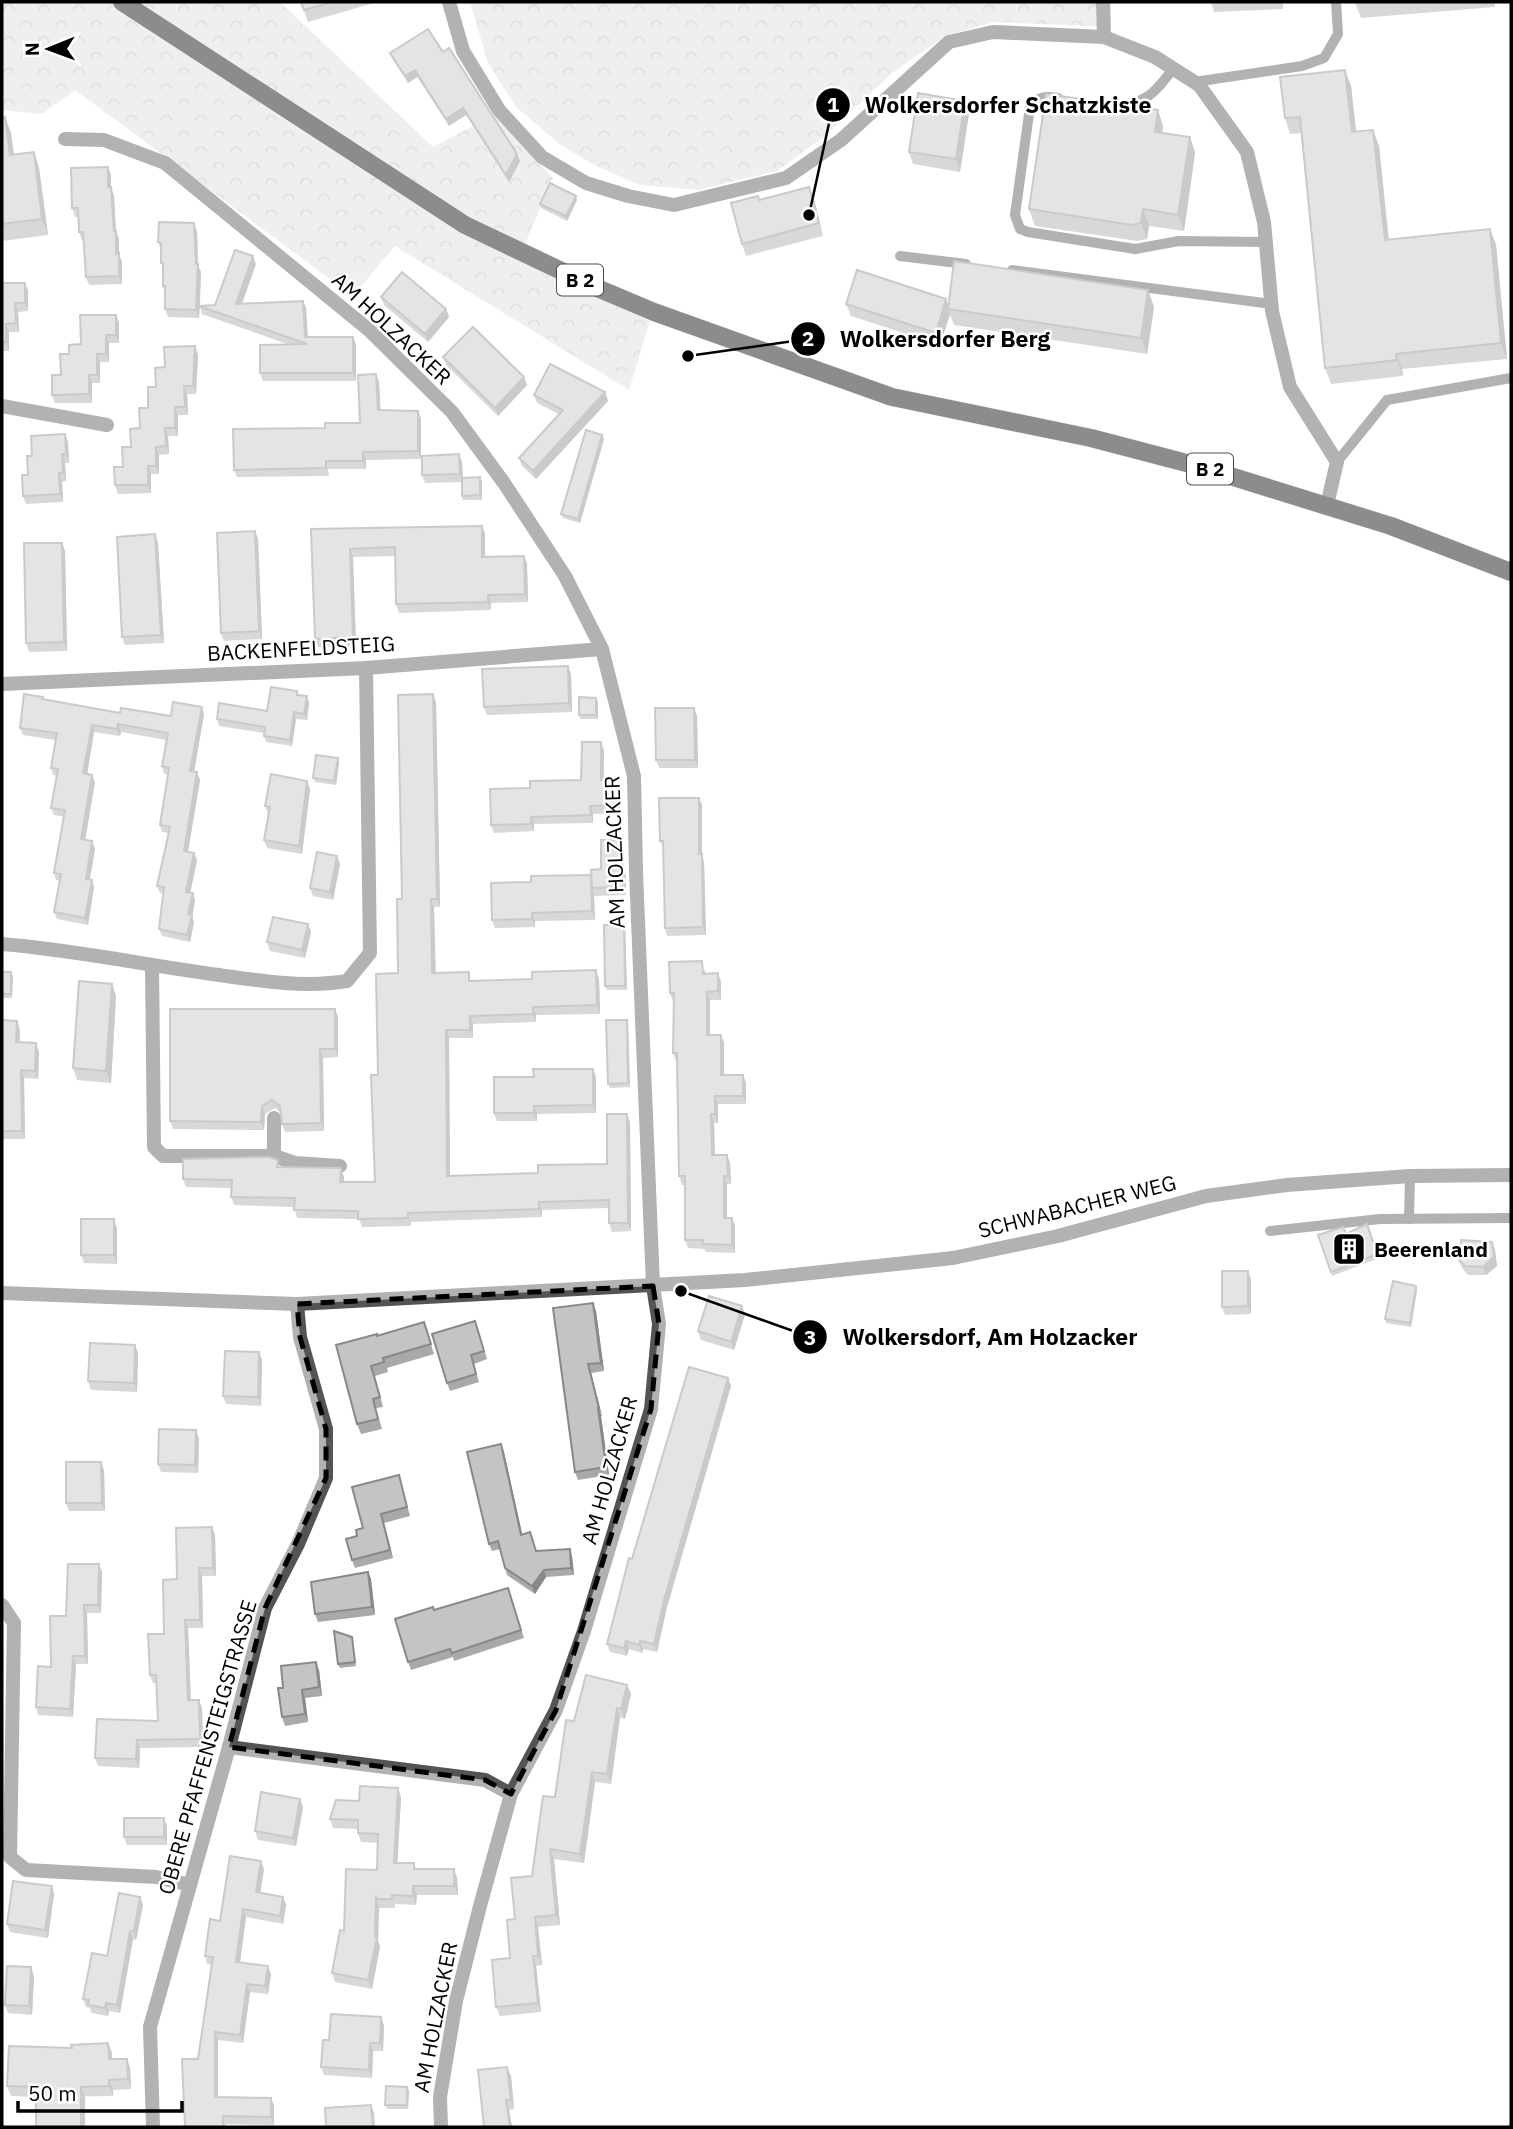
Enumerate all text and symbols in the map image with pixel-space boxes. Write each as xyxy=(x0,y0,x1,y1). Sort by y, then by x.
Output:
north arrow xyxy=(14,14,84,84)
text: N xyxy=(20,42,44,56)
callout: Wolkersdorfer Schatzkiste xyxy=(816,83,1166,127)
text: Wolkersdorfer Schatzkiste xyxy=(864,89,1152,119)
text: 1 xyxy=(827,90,840,118)
road number: B 2 xyxy=(557,264,603,296)
street label: AM HOLZACKER xyxy=(326,266,458,390)
callout: Wolkersdorfer Berg xyxy=(791,317,1064,361)
text: Wolkersdorfer Berg xyxy=(840,323,1051,353)
text: 2 xyxy=(802,324,814,352)
road number: B 2 xyxy=(1187,454,1233,484)
street label: BACKENFELDSTEIG xyxy=(206,629,396,667)
street label: AM HOLZACKER xyxy=(597,775,631,929)
street label: SCHWABACHER WEG xyxy=(975,1168,1179,1244)
building icon: Beerenland xyxy=(1330,1230,1368,1268)
place label: Beerenland xyxy=(1374,1235,1488,1263)
callout: Wolkersdorf, Am Holzacker xyxy=(793,1315,1151,1359)
text: Wolkersdorf, Am Holzacker xyxy=(842,1321,1138,1351)
text: 3 xyxy=(804,1323,816,1351)
street label: AM HOLZACKER xyxy=(574,1393,644,1547)
street label: OBERE PFAFFENSTEIGSTRASSE xyxy=(151,1596,263,1898)
street label: AM HOLZACKER xyxy=(407,1939,463,2095)
scale bar xyxy=(18,2070,182,2114)
text: 50 m xyxy=(28,2079,77,2107)

